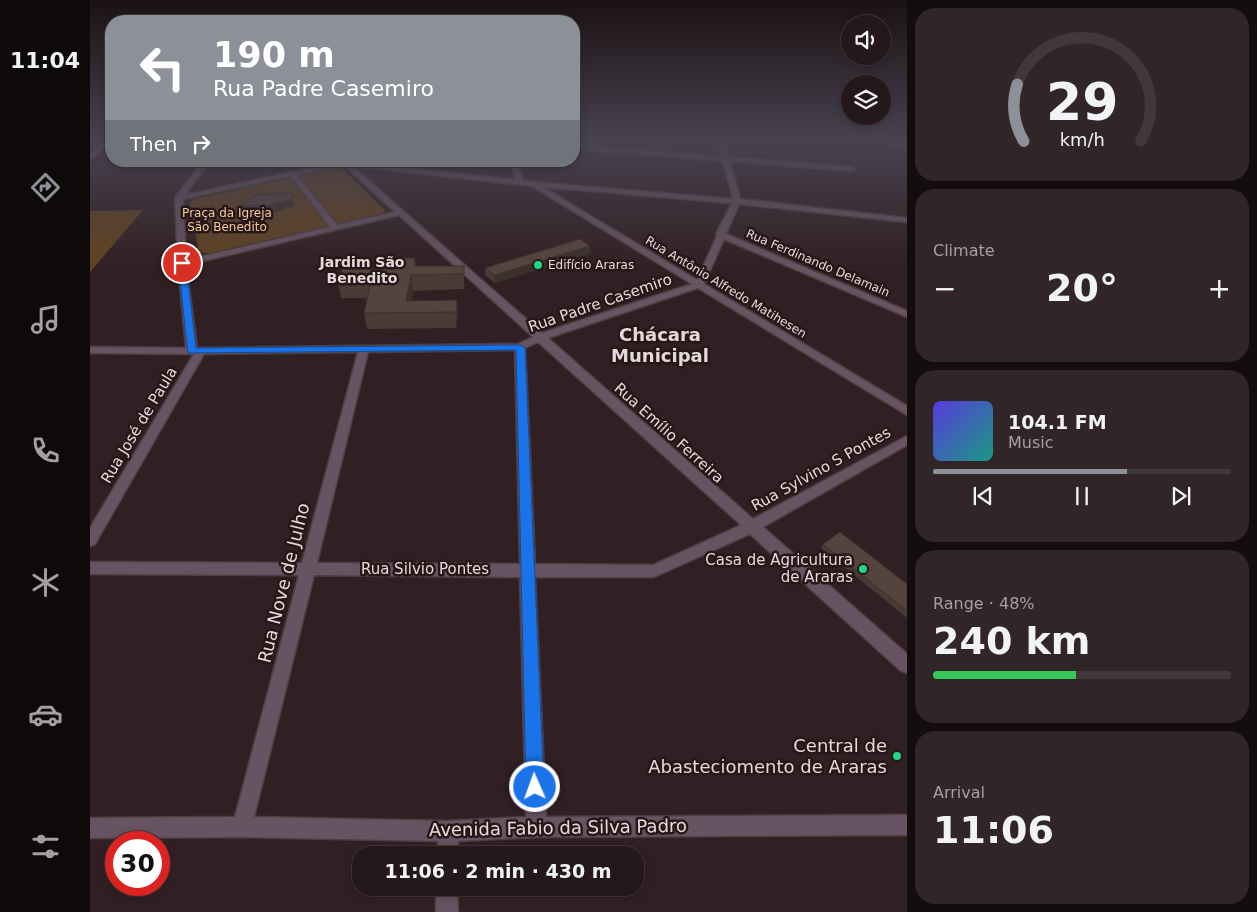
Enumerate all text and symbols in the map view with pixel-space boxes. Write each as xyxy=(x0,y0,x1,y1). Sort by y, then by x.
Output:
map controls xyxy=(841,15,891,125)
button: sound xyxy=(841,15,891,65)
icon: left xyxy=(130,35,195,100)
text: 190 m xyxy=(213,35,335,75)
text: 11:04 xyxy=(10,48,80,73)
text: 29 xyxy=(1046,72,1118,132)
button: layers xyxy=(841,75,891,125)
text: Rua Padre Casemiro xyxy=(213,76,434,101)
text: km/h xyxy=(1059,129,1105,150)
icon: right xyxy=(187,130,215,158)
text: Then xyxy=(130,133,177,155)
icon: directions xyxy=(28,170,63,205)
park label: Praça da Igreja São Benedito xyxy=(182,206,272,234)
street label: Rua Ferdinando Delamain xyxy=(744,226,892,300)
street label: Rua Antônio Alfredo Matihesen xyxy=(643,233,809,341)
text: Climate xyxy=(933,241,995,260)
pin xyxy=(161,242,203,284)
icon: arrive xyxy=(168,249,196,277)
district label: Jardim São Benedito xyxy=(319,254,405,286)
place label: Edifício Araras xyxy=(548,258,634,272)
marker: Edifício Araras xyxy=(532,259,544,271)
text: 20° xyxy=(1046,266,1118,310)
street label: Rua Padre Casemiro xyxy=(526,270,674,336)
text: − xyxy=(933,272,956,305)
text: + xyxy=(1208,272,1231,305)
icon: music xyxy=(28,302,63,337)
district label: Chácara Municipal xyxy=(611,324,709,366)
street label: Rua José de Paula xyxy=(97,364,181,486)
street label: Rua Emílio Ferreira xyxy=(610,379,728,487)
text: 104.1 FM xyxy=(1008,411,1107,433)
street label: Rua Sylvino S Pontes xyxy=(748,423,894,515)
icon: phone xyxy=(28,433,63,468)
text: Music xyxy=(1008,433,1054,452)
icon: previous xyxy=(969,482,997,510)
icon: pause xyxy=(1068,482,1096,510)
icon: next xyxy=(1167,482,1195,510)
street label: Rua Nove de Julho xyxy=(253,501,314,665)
place label: Casa de Agricultura de Araras xyxy=(705,551,853,586)
street label: Rua Silvio Pontes xyxy=(361,560,489,578)
marker: Casa de Agricultura de Araras xyxy=(857,563,869,575)
icon: climate xyxy=(28,565,63,600)
text: Range · 48% xyxy=(933,594,1035,613)
text: 240 km xyxy=(933,619,1090,663)
icon: car xyxy=(28,697,63,732)
place label: Central de Abasteciomento de Araras xyxy=(648,735,887,777)
marker: Central de Abasteciomento de Araras xyxy=(891,750,903,762)
position arrow xyxy=(508,760,560,812)
text: Arrival xyxy=(933,783,985,802)
text: 11:06 xyxy=(933,808,1054,852)
street label: Avenida Fabio da Silva Padro xyxy=(429,815,687,840)
icon: filters xyxy=(28,829,63,864)
speed limit sign: 30 xyxy=(105,831,170,896)
text: 11:06 · 2 min · 430 m xyxy=(384,860,612,882)

